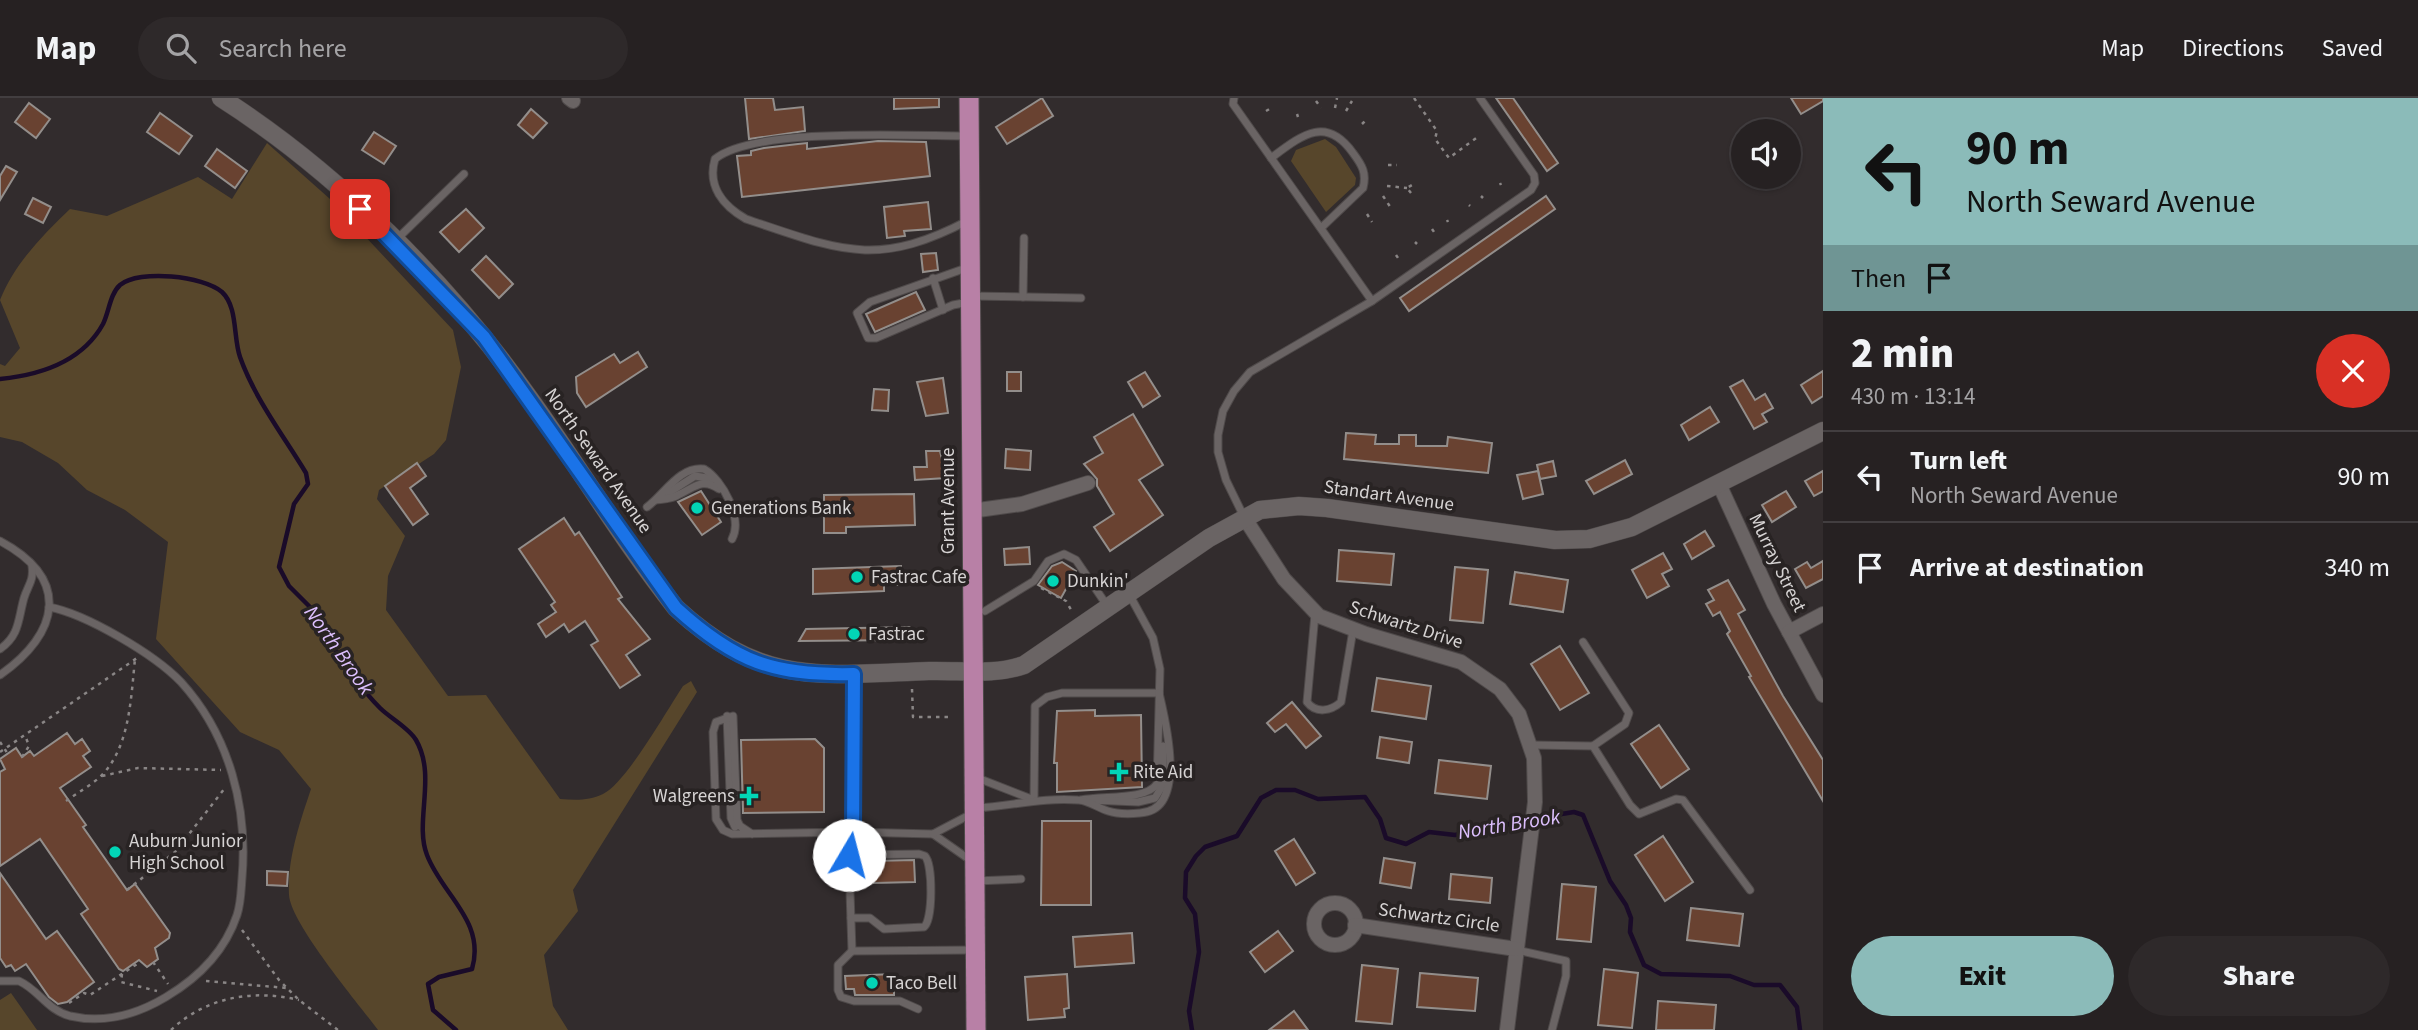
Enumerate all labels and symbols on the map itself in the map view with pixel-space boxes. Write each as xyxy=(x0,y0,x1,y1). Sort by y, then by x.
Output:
pin xyxy=(330,179,390,239)
street label: North Seward Avenue xyxy=(538,383,658,539)
street label: Grant Avenue xyxy=(935,448,962,554)
street label: Standart Avenue xyxy=(1322,474,1456,518)
place label: Generations Bank xyxy=(711,495,852,522)
marker: Generations Bank xyxy=(689,500,705,516)
street label: Murray Street xyxy=(1741,509,1813,617)
place label: Fastrac Cafe xyxy=(871,564,967,591)
place label: Dunkin' xyxy=(1067,568,1129,595)
marker: Fastrac Cafe xyxy=(849,569,865,585)
marker: Dunkin' xyxy=(1045,573,1061,589)
street label: Schwartz Drive xyxy=(1346,594,1466,656)
water label: North Brook xyxy=(297,599,382,702)
place label: Fastrac xyxy=(868,621,925,648)
marker: Fastrac xyxy=(846,626,862,642)
place label: Rite Aid xyxy=(1133,759,1193,786)
marker: Rite Aid xyxy=(1111,764,1127,780)
place label: Walgreens xyxy=(653,783,735,810)
marker: Walgreens xyxy=(741,788,757,804)
water label: North Brook xyxy=(1456,801,1563,847)
position arrow xyxy=(812,818,886,892)
place label: Auburn Junior High School xyxy=(129,828,243,877)
marker: Auburn Junior High School xyxy=(107,844,123,860)
street label: Schwartz Circle xyxy=(1377,896,1501,940)
place label: Taco Bell xyxy=(886,970,957,997)
marker: Taco Bell xyxy=(864,975,880,991)

